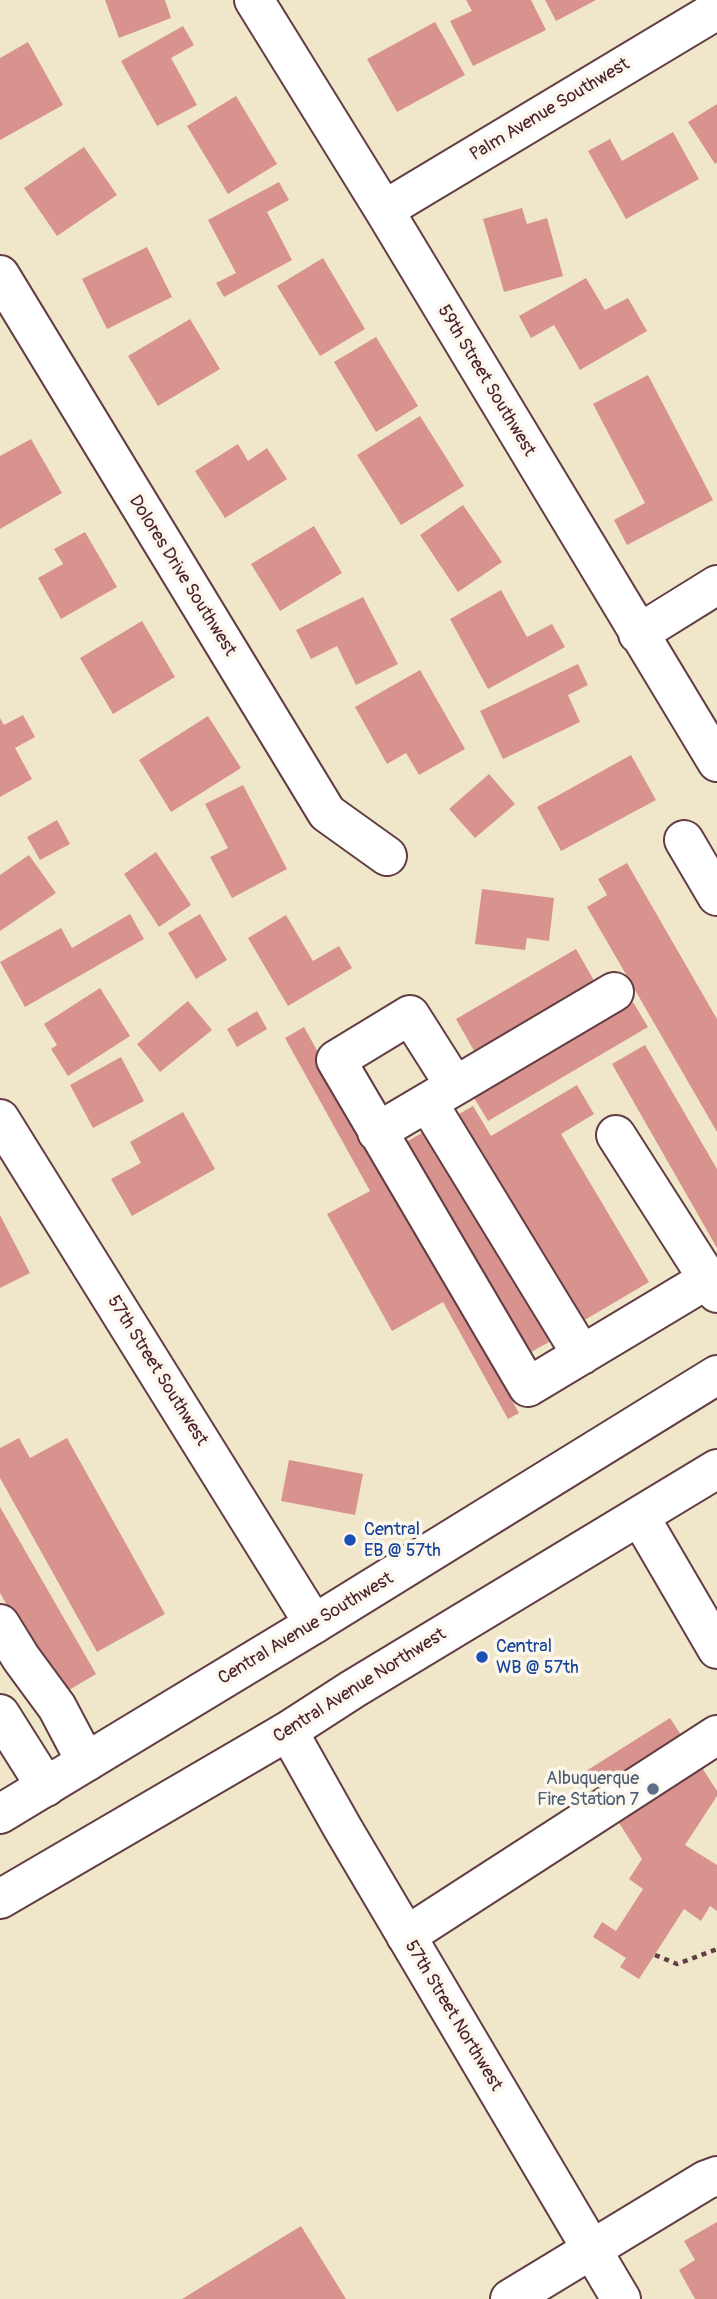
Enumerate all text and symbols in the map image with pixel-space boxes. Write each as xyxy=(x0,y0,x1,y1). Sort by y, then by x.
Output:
street label: Palm Avenue Southwest xyxy=(466,54,634,166)
street label: 59th Street Southwest xyxy=(432,301,540,461)
street label: Dolores Drive Southwest xyxy=(124,492,240,660)
street label: 57th Street Southwest xyxy=(102,1292,212,1450)
place label: Central EB @ 57th xyxy=(364,1519,441,1562)
marker: Central EB @ 57th xyxy=(342,1532,358,1548)
street label: Central Avenue Southwest xyxy=(215,1568,397,1690)
street label: Central Avenue Northwest xyxy=(270,1624,450,1748)
place label: Central WB @ 57th xyxy=(496,1636,579,1678)
marker: Central WB @ 57th xyxy=(474,1649,490,1665)
place label: Albuquerque Fire Station 7 xyxy=(537,1768,639,1810)
marker: Albuquerque Fire Station 7 xyxy=(645,1781,661,1797)
street label: 57th Street Northwest xyxy=(399,1937,507,2095)

